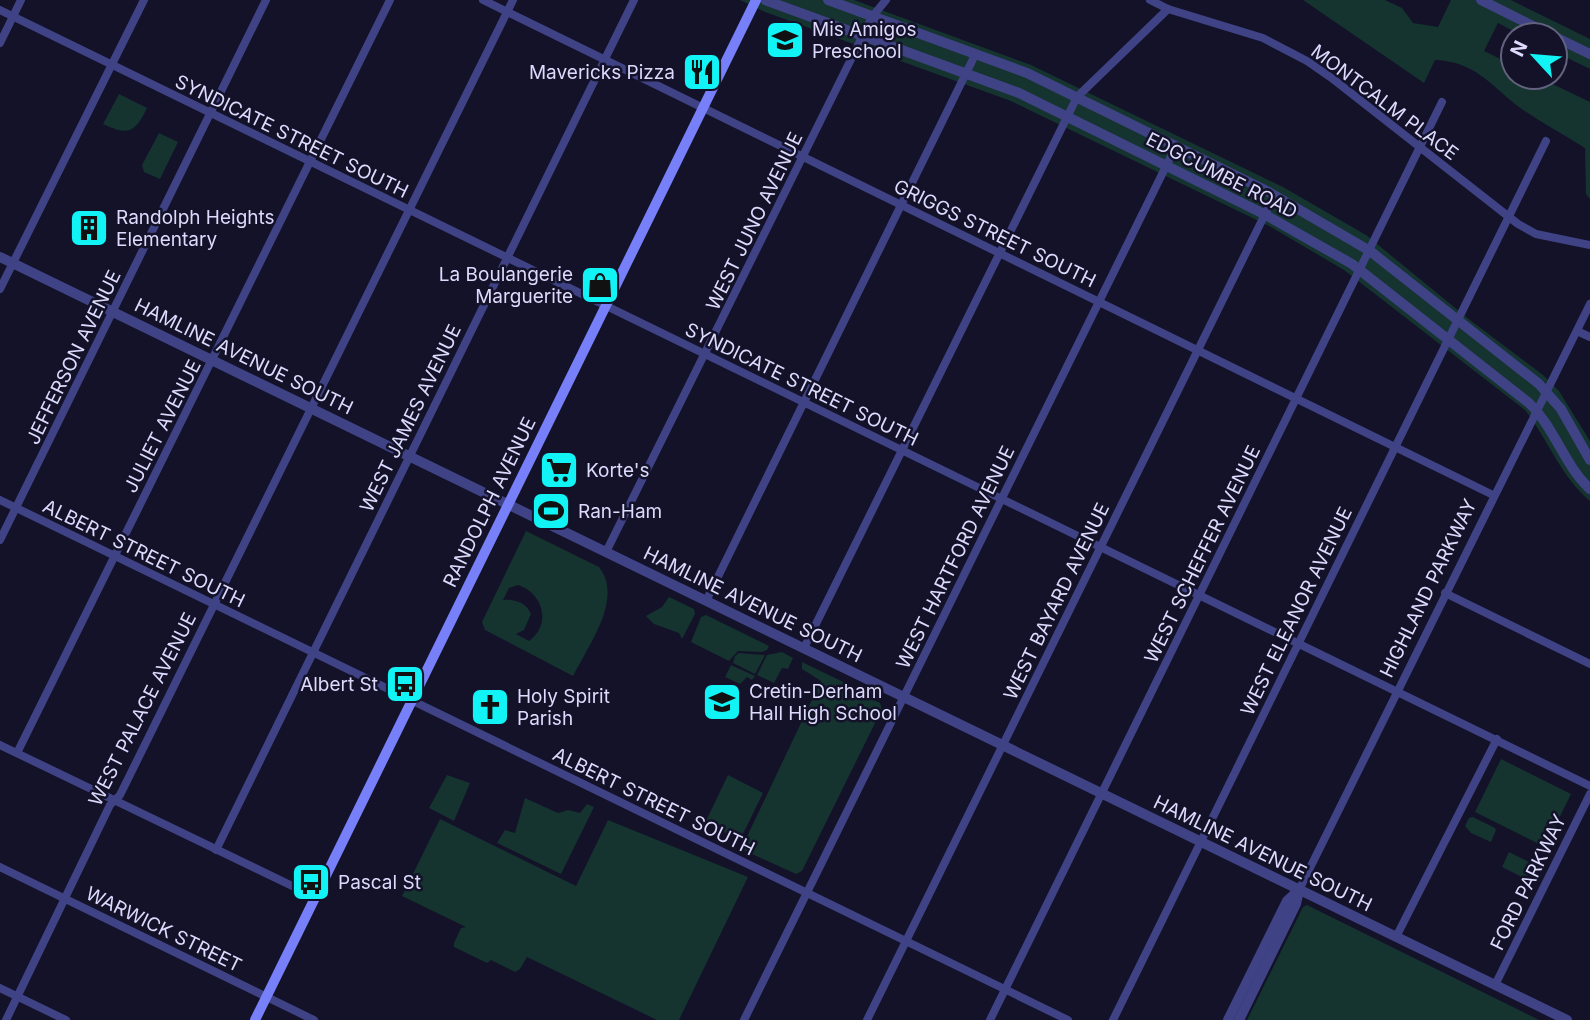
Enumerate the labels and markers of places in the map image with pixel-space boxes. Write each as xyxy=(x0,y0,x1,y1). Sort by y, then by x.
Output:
place label: Mis Amigos Preschool xyxy=(812,18,917,63)
school or university icon: Mis Amigos Preschool xyxy=(764,19,806,61)
restaurant icon: Mavericks Pizza xyxy=(681,51,723,93)
place label: Mavericks Pizza xyxy=(529,61,675,84)
place label: Randolph Heights Elementary xyxy=(116,206,275,251)
building icon: Randolph Heights Elementary xyxy=(68,207,110,249)
place label: La Boulangerie Marguerite xyxy=(439,263,573,308)
shop icon: La Boulangerie Marguerite xyxy=(579,264,621,306)
supermarket icon: Korte's xyxy=(538,449,580,491)
place label: Korte's xyxy=(586,459,649,482)
sports icon: Ran-Ham xyxy=(530,490,572,532)
place label: Ran-Ham xyxy=(578,500,662,523)
bus stop icon: Albert St xyxy=(384,663,426,705)
place label: Albert St xyxy=(300,673,378,696)
place label: Cretin-Derham Hall High School xyxy=(749,680,897,725)
school or university icon: Cretin-Derham Hall High School xyxy=(701,681,743,723)
place label: Holy Spirit Parish xyxy=(517,685,610,730)
church icon: Holy Spirit Parish xyxy=(469,686,511,728)
bus stop icon: Pascal St xyxy=(290,861,332,903)
place label: Pascal St xyxy=(338,871,421,894)

